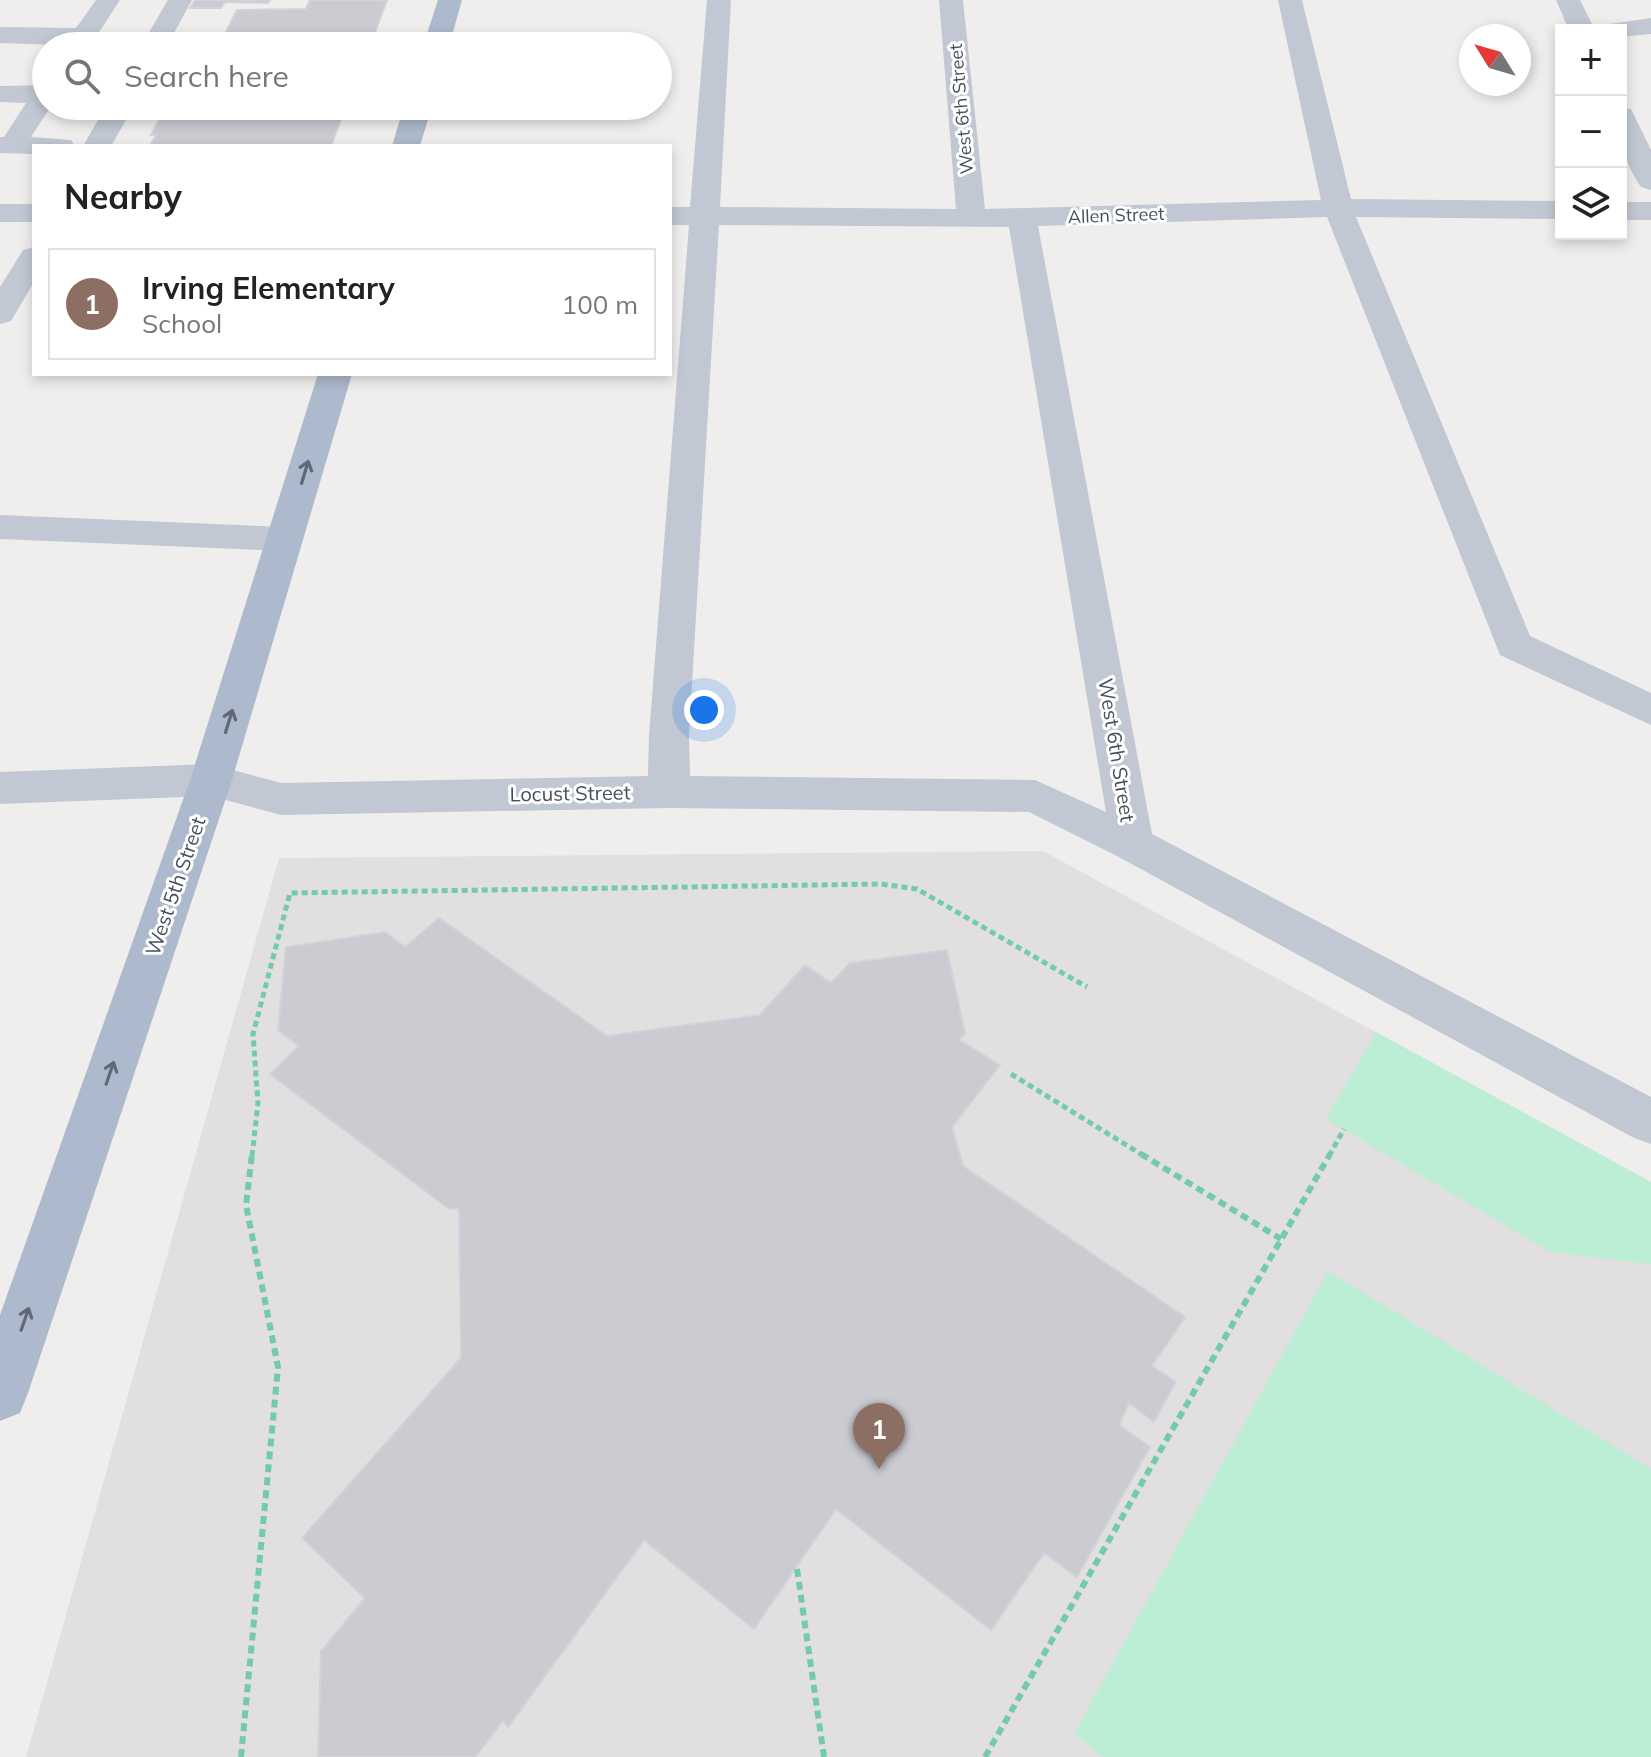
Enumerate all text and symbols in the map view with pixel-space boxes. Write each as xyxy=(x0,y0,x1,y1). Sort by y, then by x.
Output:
north arrow xyxy=(1459,24,1531,96)
map controls xyxy=(1555,24,1627,240)
button: + xyxy=(1555,24,1627,96)
search box xyxy=(32,32,672,120)
street label: West 6th Street xyxy=(944,43,978,175)
icon: search xyxy=(60,54,104,98)
text: Search here xyxy=(124,57,289,95)
button: − xyxy=(1555,96,1627,168)
button: layers xyxy=(1555,168,1627,240)
text: Nearby xyxy=(64,175,182,218)
street label: Allen Street xyxy=(1067,202,1165,228)
text: Irving Elementary xyxy=(142,269,395,307)
text: 1 xyxy=(84,288,100,321)
text: 100 m xyxy=(562,288,638,321)
text: School xyxy=(142,307,222,340)
one-way arrow xyxy=(299,460,313,485)
street label: West 6th Street xyxy=(1093,676,1141,824)
your location xyxy=(684,690,724,730)
one-way arrow xyxy=(222,708,237,734)
street label: Locust Street xyxy=(509,779,631,807)
street label: West 5th Street xyxy=(140,813,210,959)
one-way arrow xyxy=(104,1061,119,1086)
one-way arrow xyxy=(19,1307,34,1332)
pin: 1 xyxy=(853,1403,905,1469)

